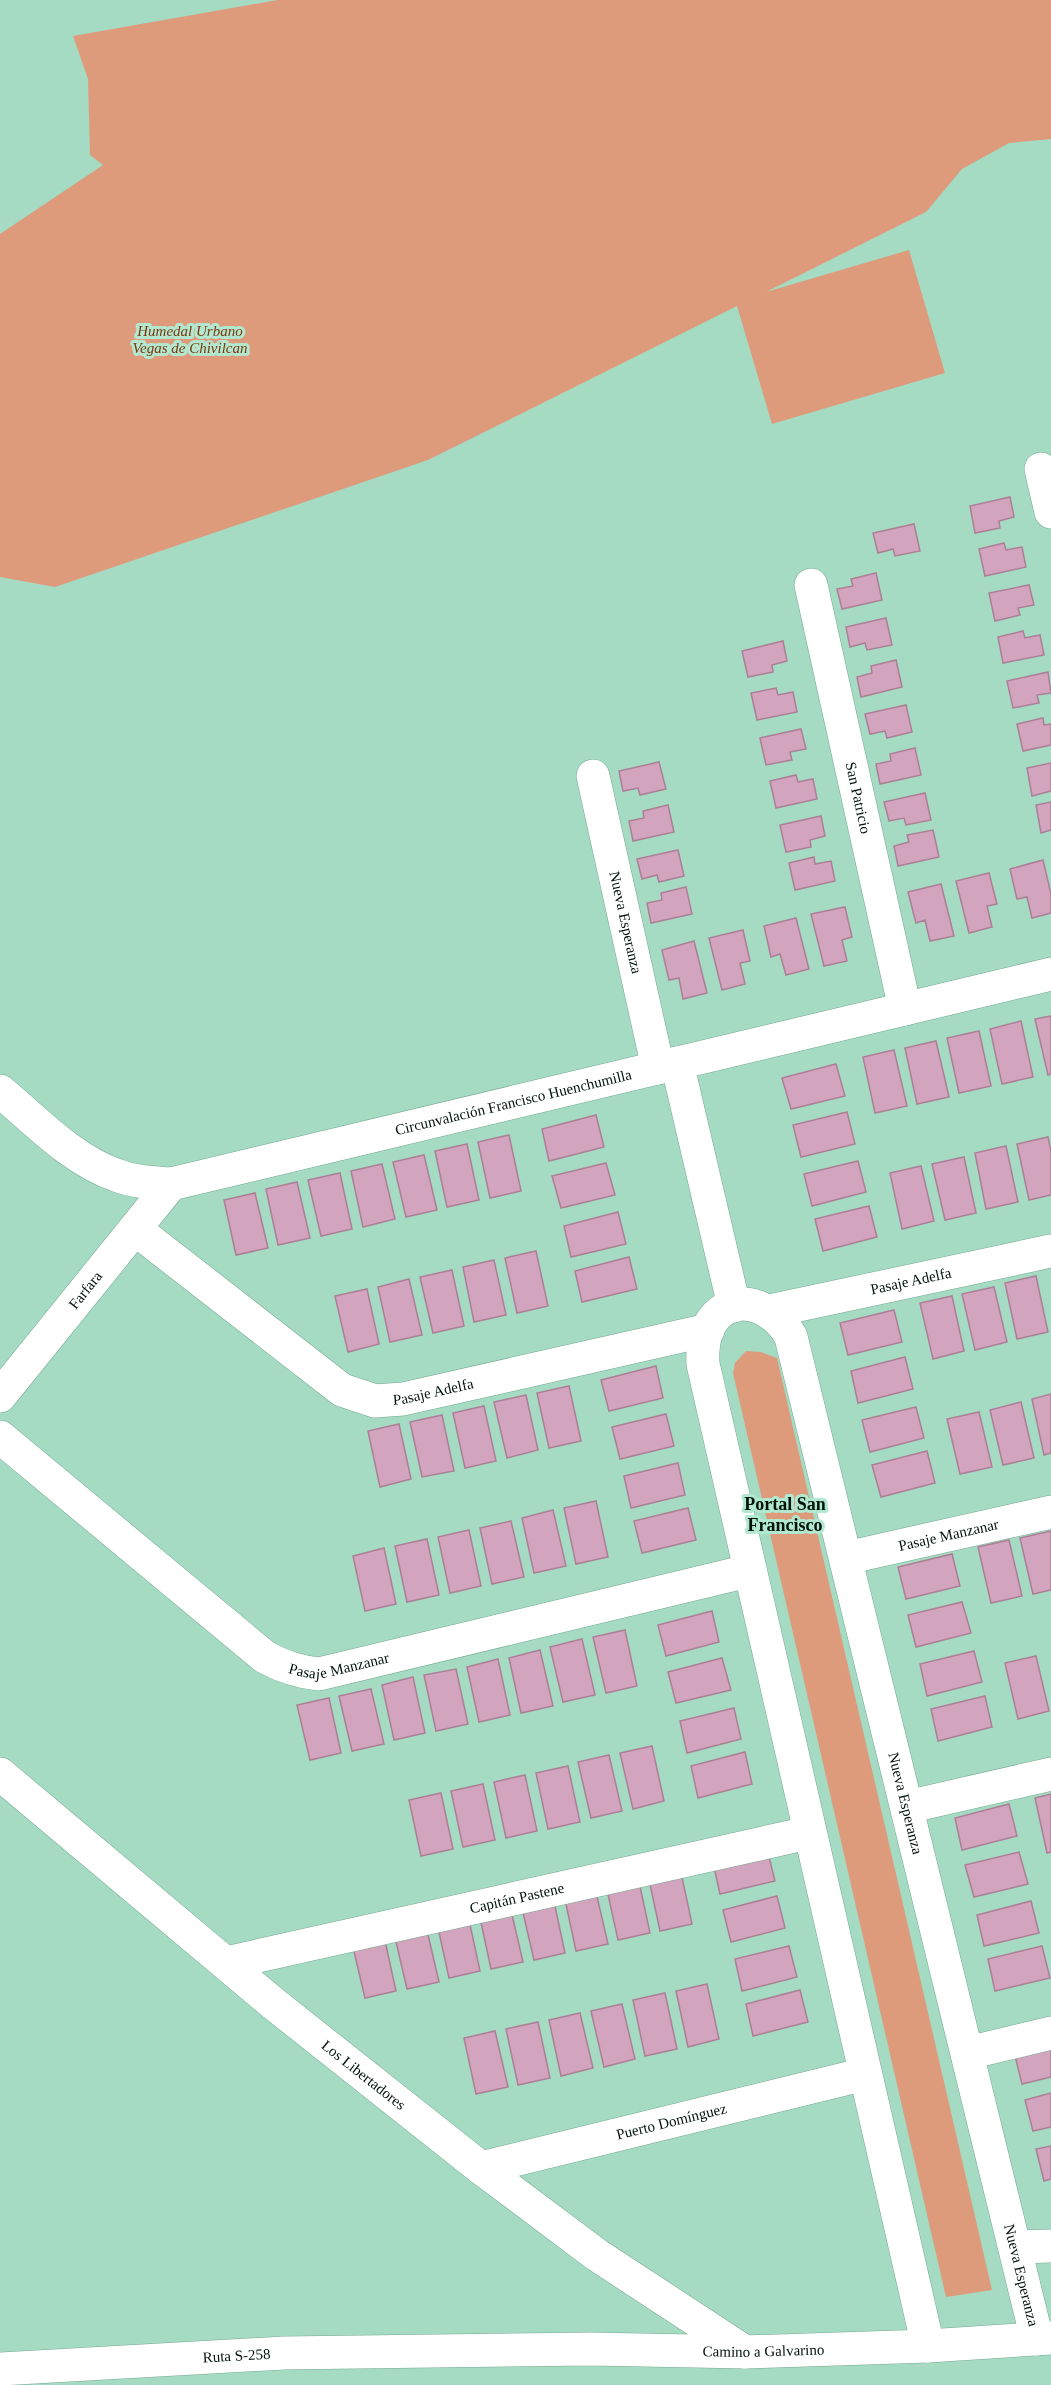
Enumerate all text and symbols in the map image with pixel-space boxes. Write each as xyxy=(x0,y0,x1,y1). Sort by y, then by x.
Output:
park label: Humedal Urbano Vegas de Chivilcan xyxy=(133,323,247,356)
street label: San Patricio xyxy=(842,760,874,835)
street label: Nueva Esperanza xyxy=(606,870,645,976)
street label: Circunvalación Francisco Huenchumilla xyxy=(393,1066,634,1138)
street label: Pasaje Adelfa xyxy=(869,1264,953,1297)
street label: Farfara xyxy=(66,1268,105,1312)
street label: Pasaje Adelfa xyxy=(392,1375,475,1408)
district label: Portal San Francisco xyxy=(744,1494,826,1535)
street label: Pasaje Manzanar xyxy=(897,1516,1000,1554)
street label: Pasaje Manzanar xyxy=(287,1650,390,1682)
street label: Nueva Esperanza xyxy=(885,1751,926,1856)
street label: Capitán Pastene xyxy=(468,1880,566,1916)
street label: Los Libertadores xyxy=(319,2037,409,2113)
street label: Puerto Domínguez xyxy=(615,2100,728,2143)
street label: Nueva Esperanza xyxy=(1001,2223,1042,2328)
street label: Camino a Galvarino xyxy=(702,2341,825,2360)
street label: Ruta S-258 xyxy=(202,2346,271,2366)

